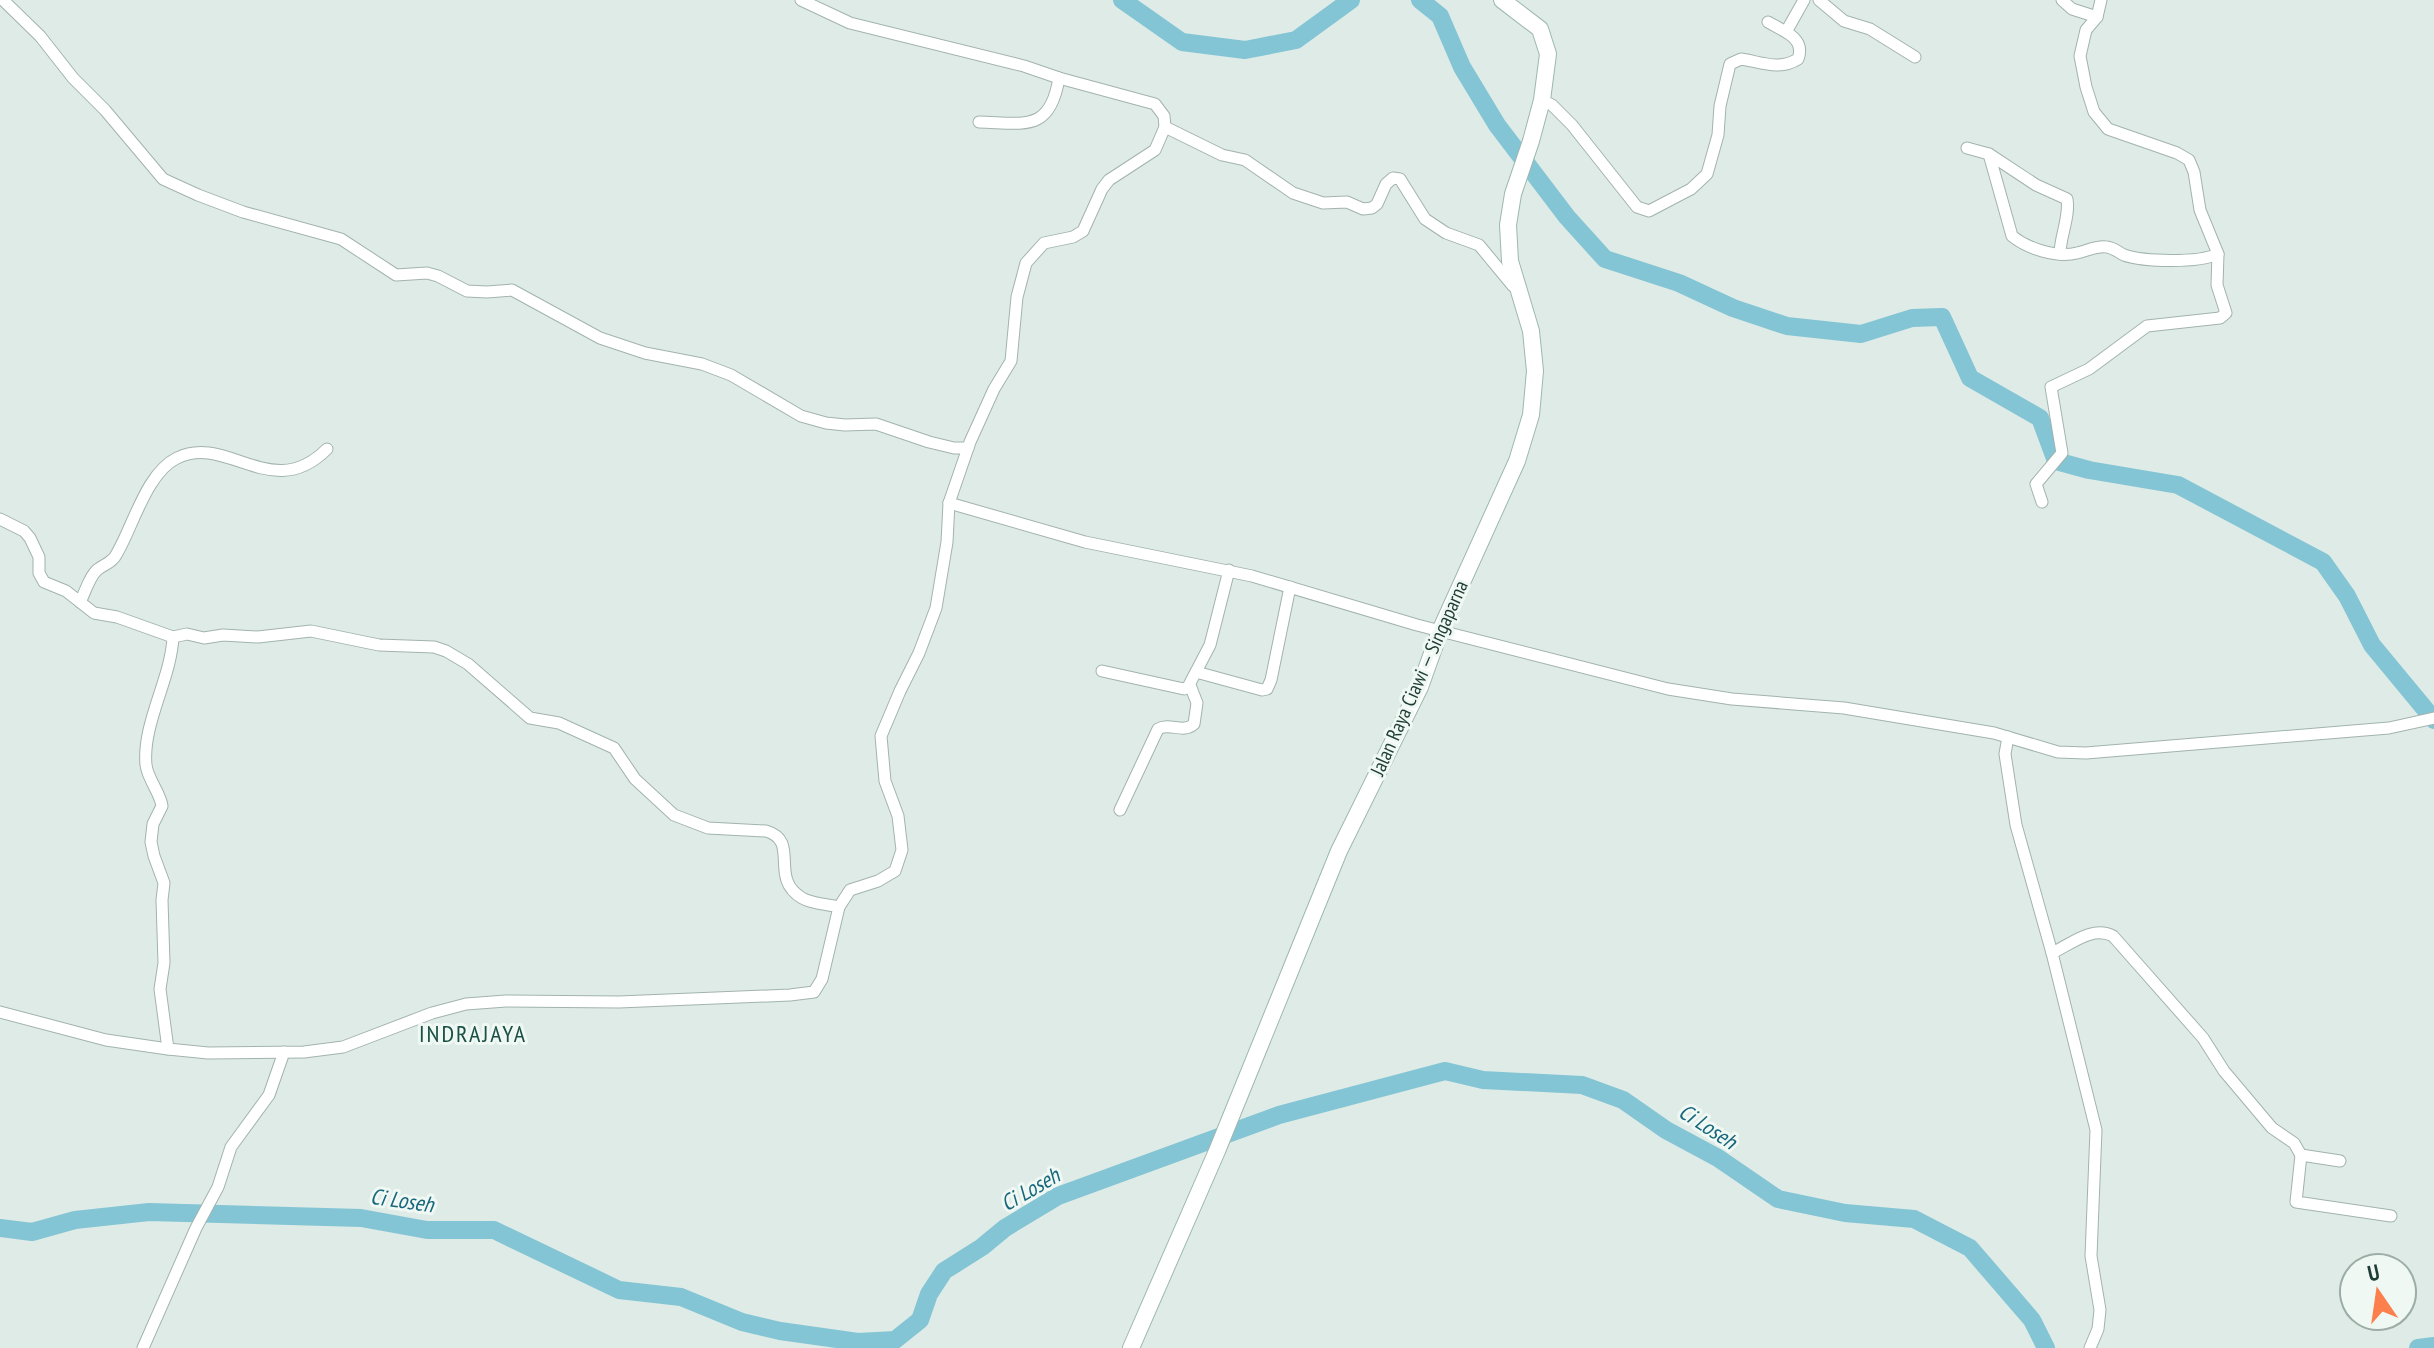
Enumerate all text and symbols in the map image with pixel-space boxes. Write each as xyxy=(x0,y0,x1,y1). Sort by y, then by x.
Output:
street label: Jalan Raya Ciawi — Singaparna xyxy=(1364,576,1474,781)
district label: INDRAJAYA xyxy=(419,1018,527,1049)
water label: Ci Loseh xyxy=(1674,1097,1743,1156)
water label: Ci Loseh xyxy=(996,1160,1066,1217)
water label: Ci Loseh xyxy=(369,1182,437,1218)
north arrow xyxy=(2338,1252,2418,1332)
text: U xyxy=(2365,1258,2382,1287)

